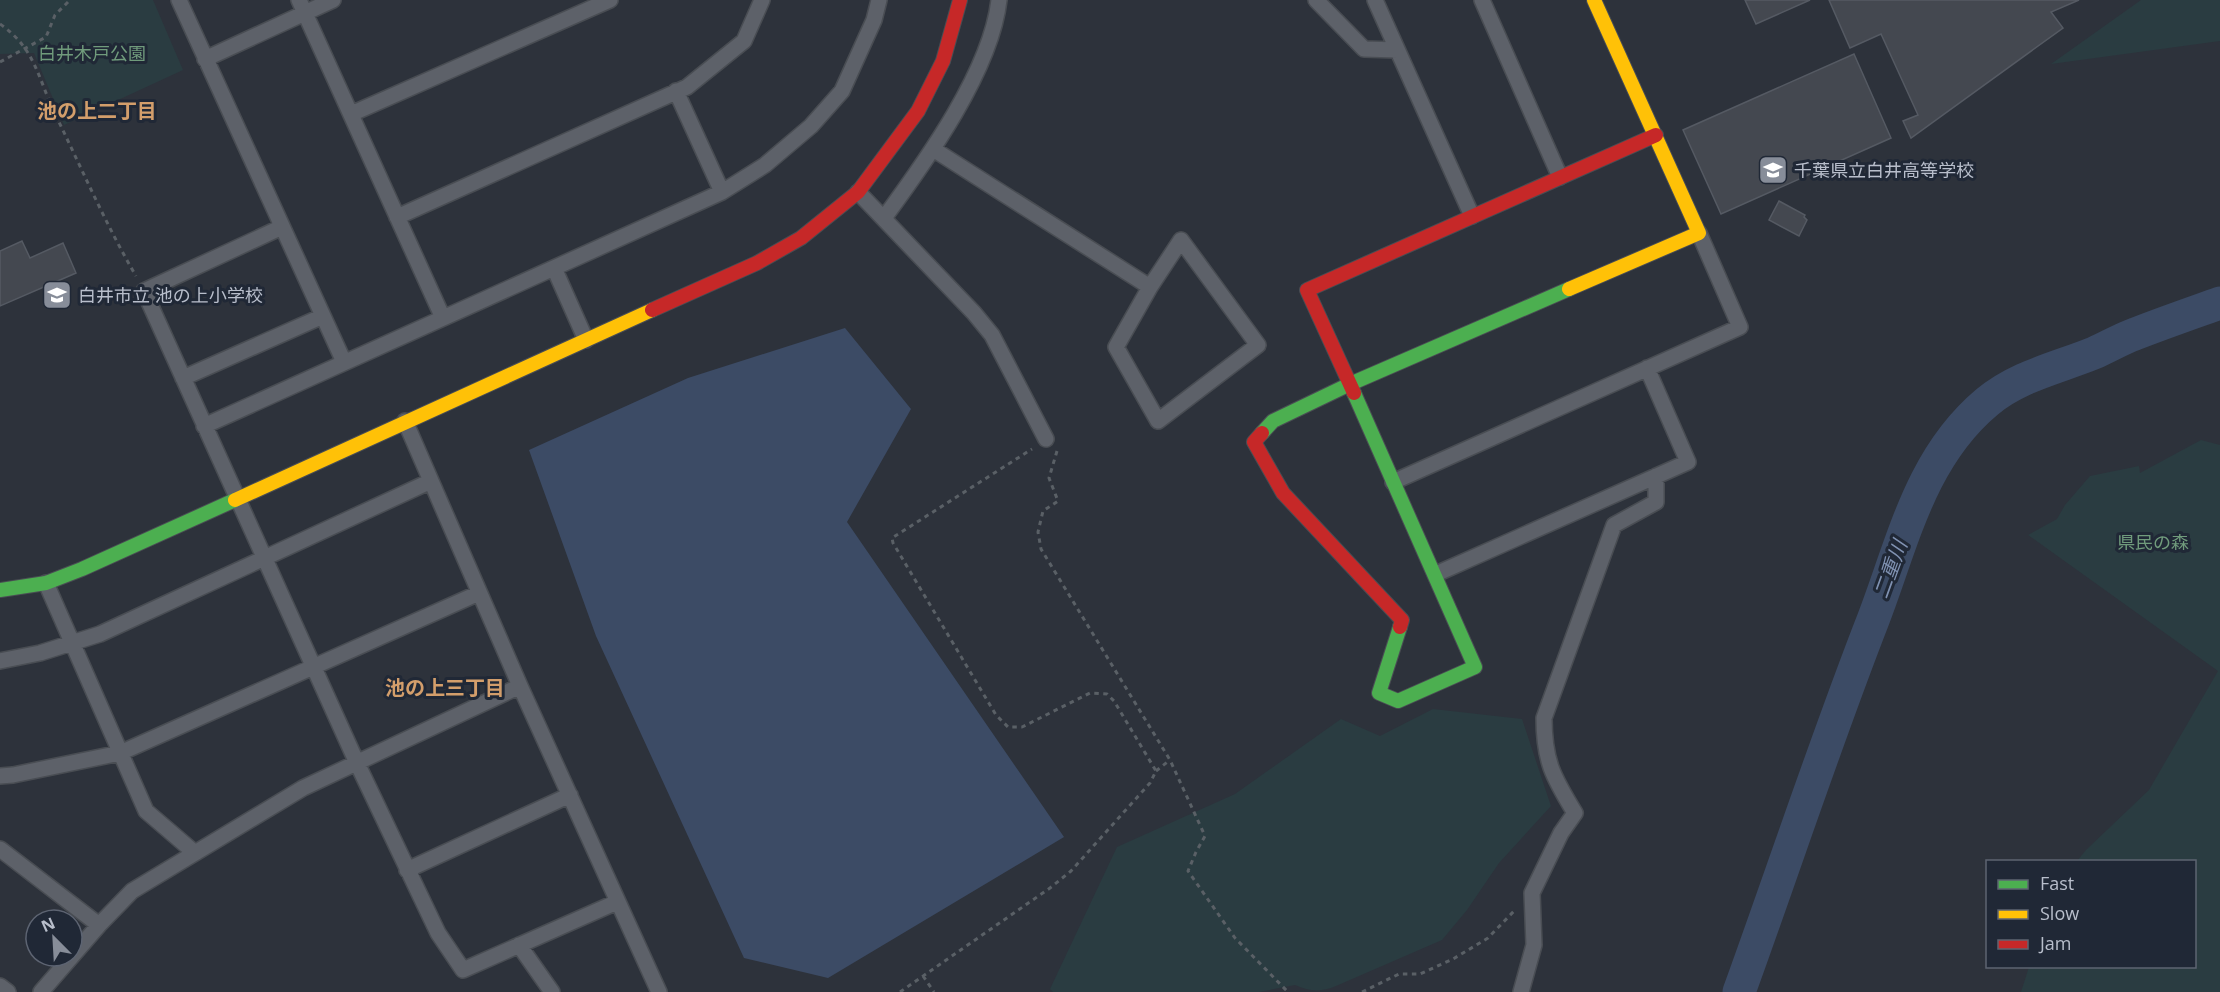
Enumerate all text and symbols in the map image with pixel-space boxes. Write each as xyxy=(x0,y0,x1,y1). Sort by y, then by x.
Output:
park label: 白井木戸公園 xyxy=(38,41,146,65)
district label: 池の上二丁目 xyxy=(37,97,157,124)
school or university icon: 千葉県立白井高等学校 xyxy=(1757,154,1789,186)
place label: 千葉県立白井高等学校 xyxy=(1794,158,1974,182)
school or university icon: 白井市立 池の上小学校 xyxy=(41,279,73,311)
place label: 白井市立 池の上小学校 xyxy=(78,283,263,307)
park label: 県民の森 xyxy=(2117,530,2189,554)
water label: 二重川 xyxy=(1867,534,1914,602)
district label: 池の上三丁目 xyxy=(385,674,505,701)
legend xyxy=(1986,860,2196,968)
text: Fast xyxy=(2040,871,2074,895)
text: Slow xyxy=(2040,901,2079,925)
north arrow xyxy=(24,908,84,968)
text: N xyxy=(37,912,58,937)
text: Jam xyxy=(2038,931,2072,955)

